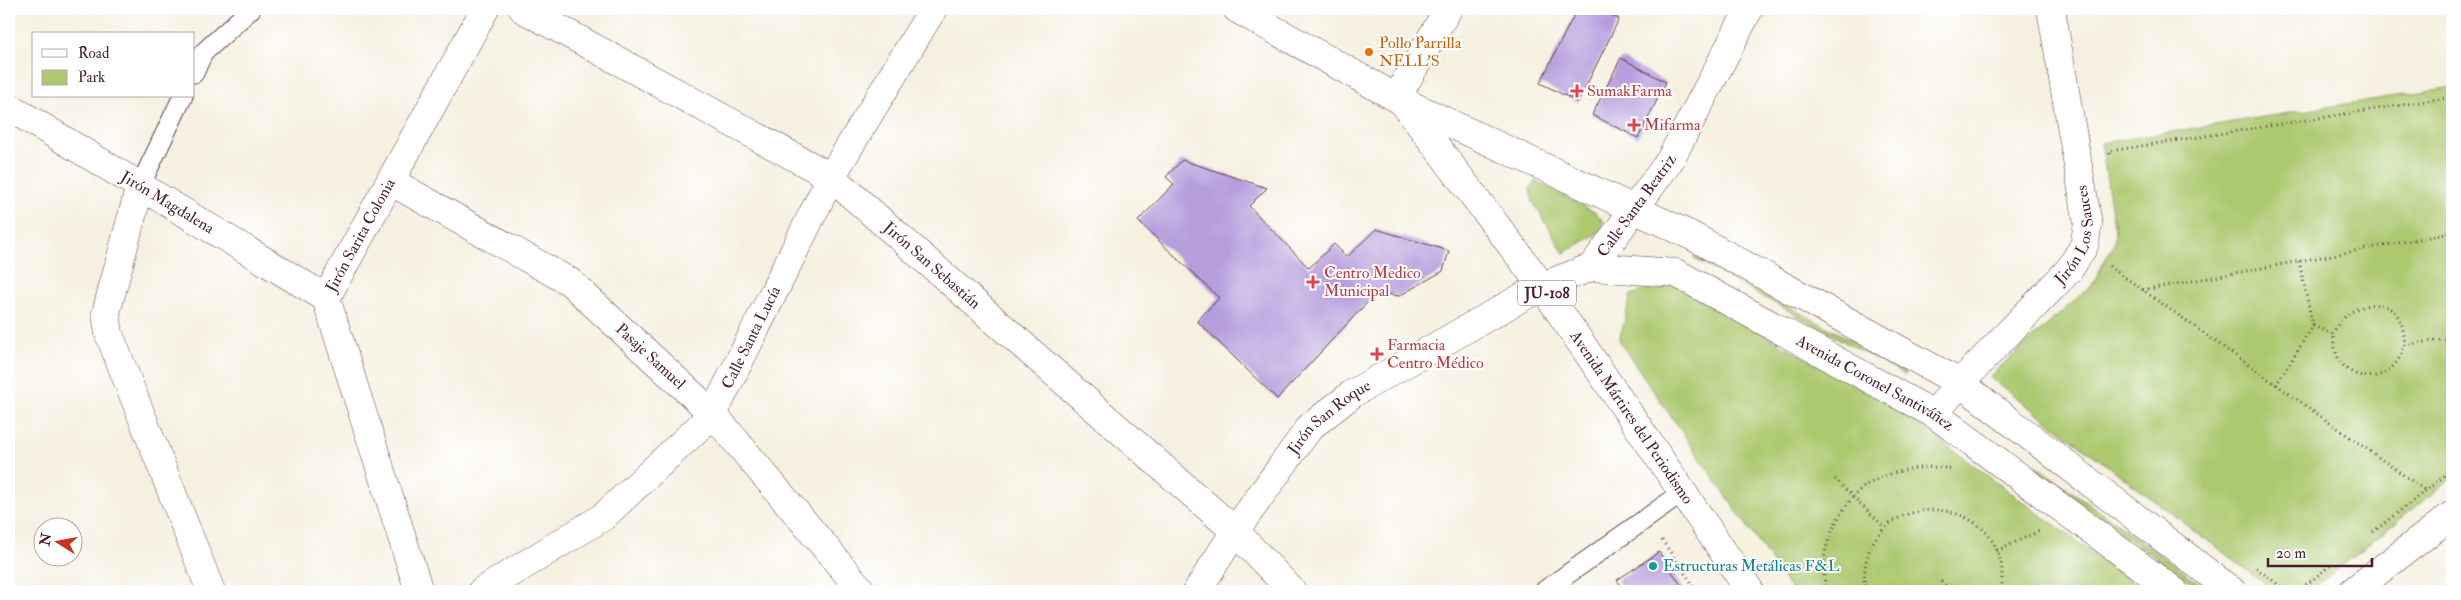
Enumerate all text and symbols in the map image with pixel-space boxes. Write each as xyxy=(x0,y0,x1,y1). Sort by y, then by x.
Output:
legend xyxy=(32,32,195,98)
place label: Pollo Parrilla NELL'S xyxy=(1379,33,1462,71)
text: Road xyxy=(78,44,110,63)
marker: Pollo Parrilla NELL'S xyxy=(1363,46,1375,58)
text: Park xyxy=(78,68,105,87)
place label: SumakFarma xyxy=(1587,81,1672,101)
marker: SumakFarma xyxy=(1571,85,1583,97)
place label: Mifarma xyxy=(1644,115,1701,135)
marker: Mifarma xyxy=(1628,119,1640,131)
street label: Calle Santa Beatriz xyxy=(1593,151,1681,261)
street label: Jirón Magdalena xyxy=(116,166,218,239)
street label: Jirón Sarita Colonia xyxy=(321,175,400,297)
street label: Jirón Los Sauces xyxy=(2049,184,2098,290)
street label: Jirón San Sebastián xyxy=(878,217,985,313)
place label: Centro Medico Municipal xyxy=(1324,263,1421,302)
marker: Centro Medico Municipal xyxy=(1306,275,1320,289)
road number: JU-108 xyxy=(1518,280,1576,306)
street label: Calle Santa Lucía xyxy=(717,282,785,392)
street label: Pasaje Samuel xyxy=(611,319,690,394)
street label: Avenida Mártires del Periodismo xyxy=(1565,326,1698,508)
street label: Avenida Coronel Santiváñez xyxy=(1792,330,1958,435)
place label: Farmacia Centro Médico xyxy=(1387,335,1484,373)
marker: Farmacia Centro Médico xyxy=(1371,348,1383,360)
street label: Jirón San Roque xyxy=(1283,375,1375,460)
north arrow xyxy=(32,518,82,568)
text: N xyxy=(36,531,55,548)
scale bar xyxy=(2268,535,2372,567)
text: 20 m xyxy=(2276,544,2306,563)
place label: Estructuras Metálicas F&L xyxy=(1663,556,1840,576)
marker: Estructuras Metálicas F&L xyxy=(1647,560,1659,572)

